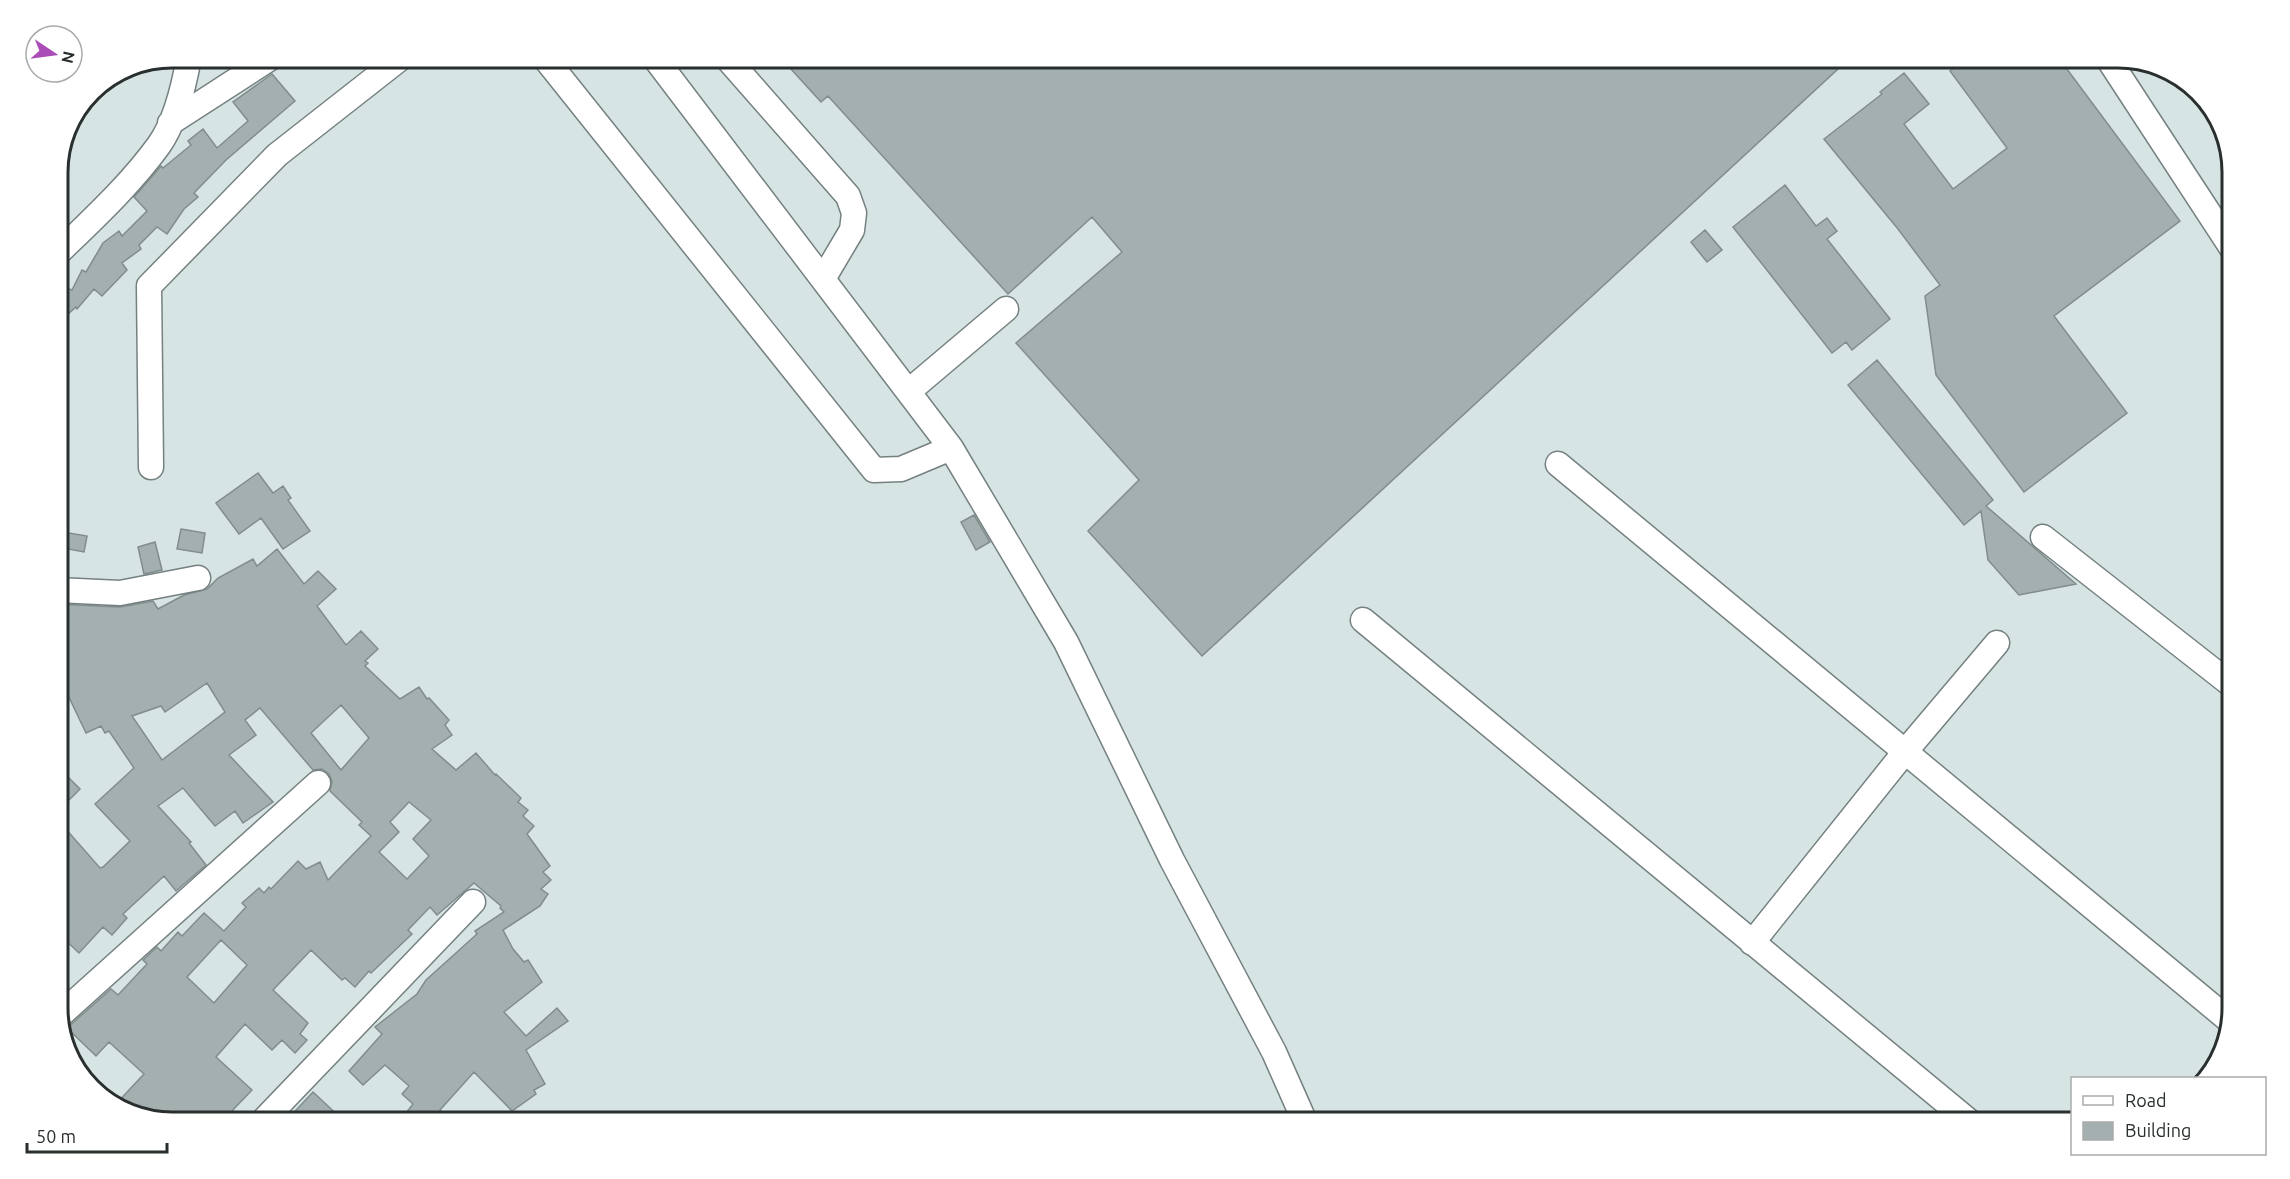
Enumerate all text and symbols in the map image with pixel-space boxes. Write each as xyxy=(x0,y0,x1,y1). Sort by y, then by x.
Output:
north arrow xyxy=(24,24,84,84)
text: N xyxy=(59,50,79,65)
legend xyxy=(2071,1077,2266,1155)
text: Road xyxy=(2125,1090,2167,1110)
scale bar xyxy=(27,1116,166,1154)
text: Building xyxy=(2125,1120,2191,1140)
text: 50 m xyxy=(36,1126,76,1146)

